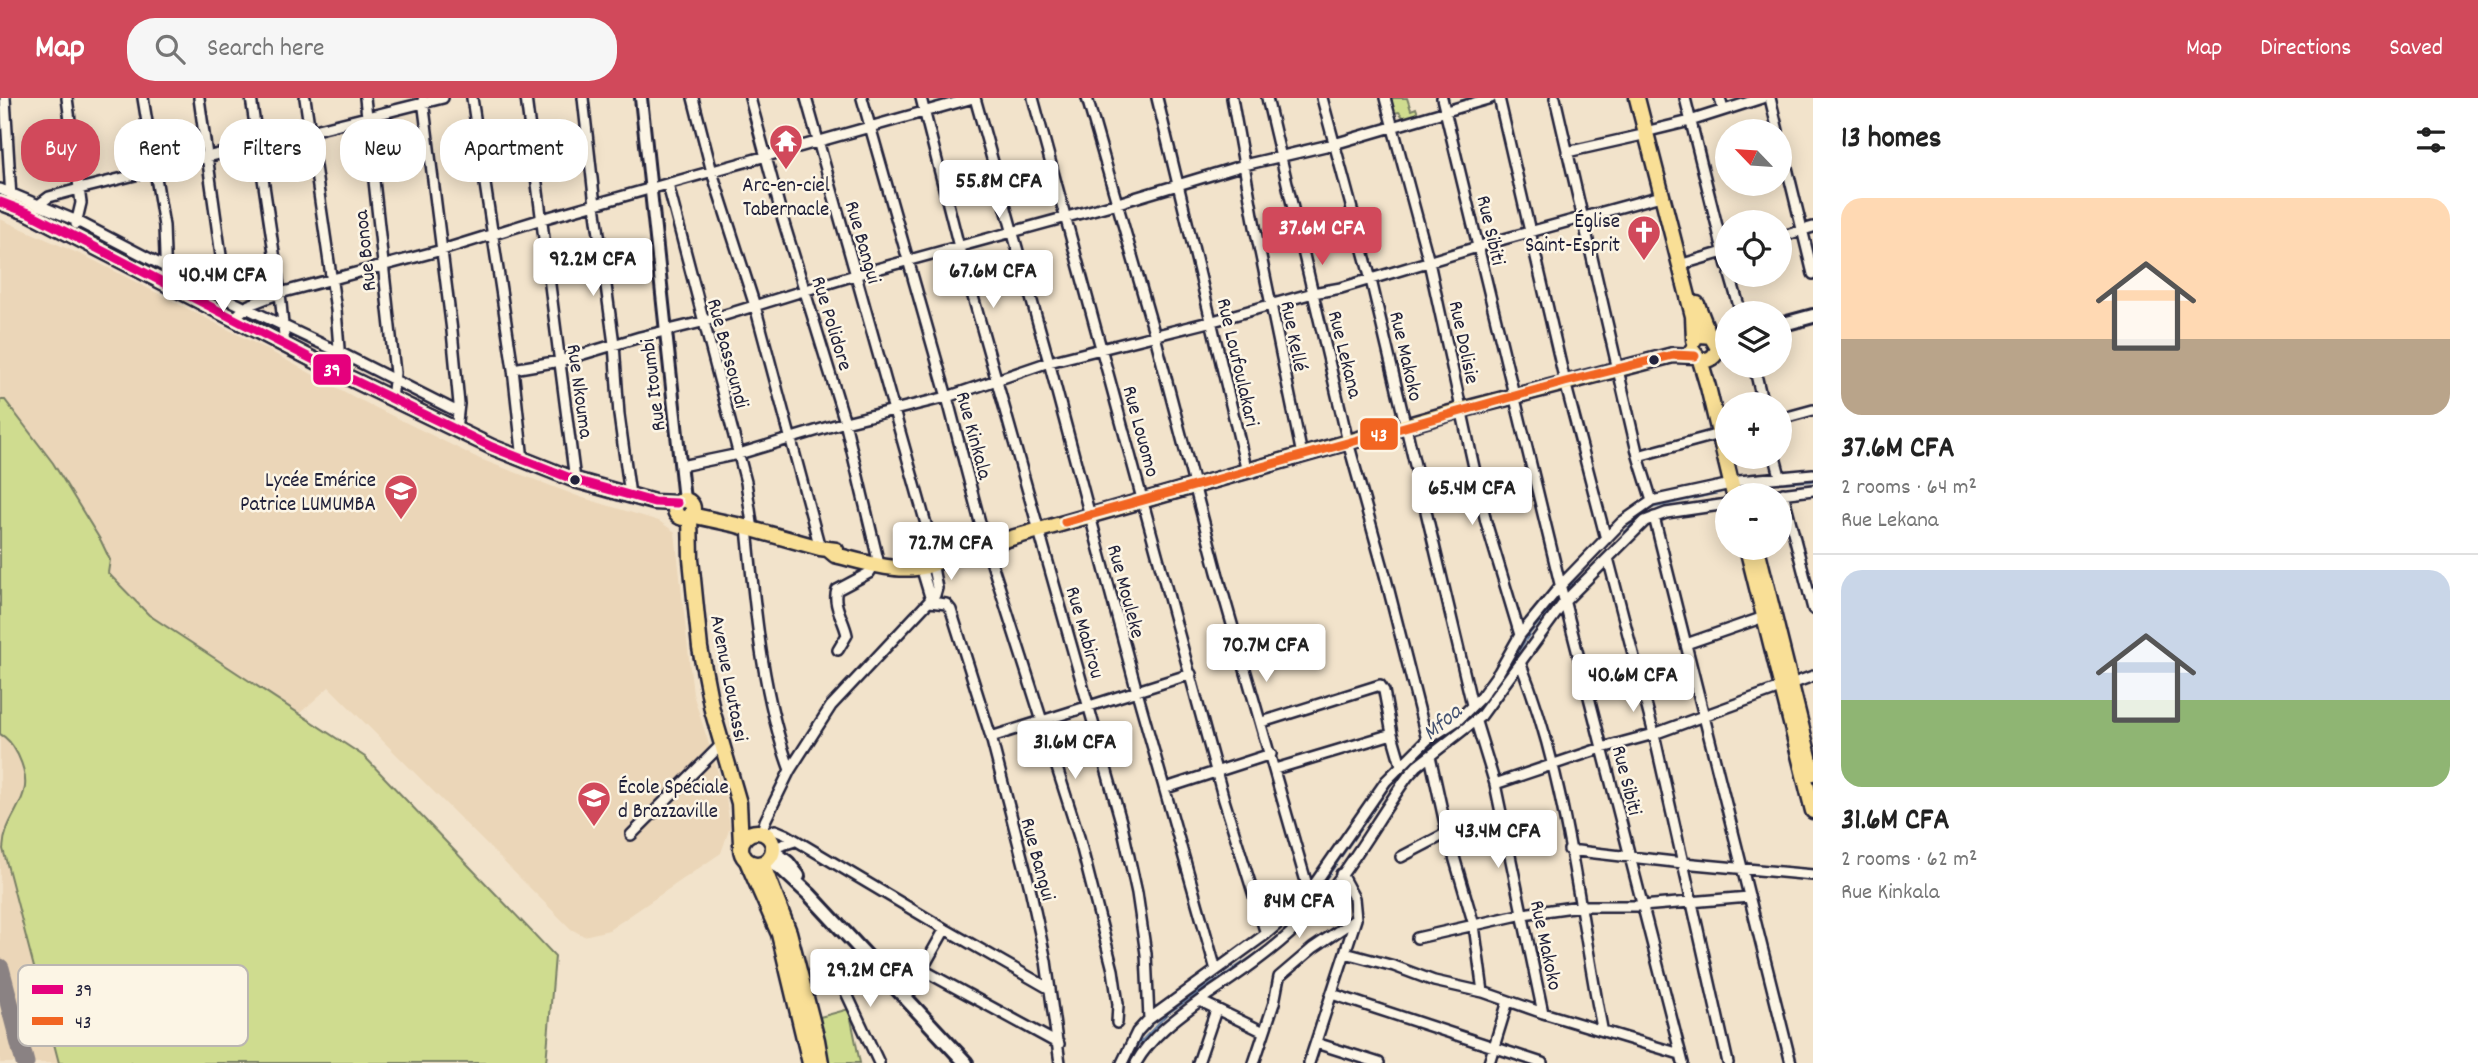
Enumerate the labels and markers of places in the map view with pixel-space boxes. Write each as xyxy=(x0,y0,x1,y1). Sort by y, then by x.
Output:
temple icon: Arc-en-ciel Tabernacle xyxy=(767,122,805,171)
pin: 55.8M CFA xyxy=(919,160,1079,220)
place label: Arc-en-ciel Tabernacle xyxy=(742,172,830,226)
pin: 37.6M CFA xyxy=(1242,208,1402,267)
place label: Église Saint-Esprit xyxy=(1525,208,1620,262)
church icon: Église Saint-Esprit xyxy=(1625,213,1663,262)
pin: 92.2M CFA xyxy=(513,238,673,298)
pin: 67.6M CFA xyxy=(913,250,1073,310)
pin: 40.4M CFA xyxy=(143,254,303,314)
unlabelled marker xyxy=(1647,353,1661,367)
place label: Lycée Emérice Patrice LUMUMBA xyxy=(240,467,376,521)
pin: 65.4M CFA xyxy=(1392,468,1552,527)
school or university icon: Lycée Emérice Patrice LUMUMBA xyxy=(382,472,420,521)
unlabelled marker xyxy=(568,473,582,487)
pin: 72.7M CFA xyxy=(871,522,1031,582)
pin: 70.7M CFA xyxy=(1186,624,1346,684)
pin: 40.6M CFA xyxy=(1553,654,1713,714)
pin: 31.6M CFA xyxy=(995,722,1155,781)
place label: École Spéciale d Brazzaville xyxy=(618,774,729,828)
school or university icon: École Spéciale d Brazzaville xyxy=(575,779,613,828)
pin: 43.4M CFA xyxy=(1418,810,1578,870)
pin: 84M CFA xyxy=(1234,880,1364,940)
pin: 29.2M CFA xyxy=(790,950,950,1009)

